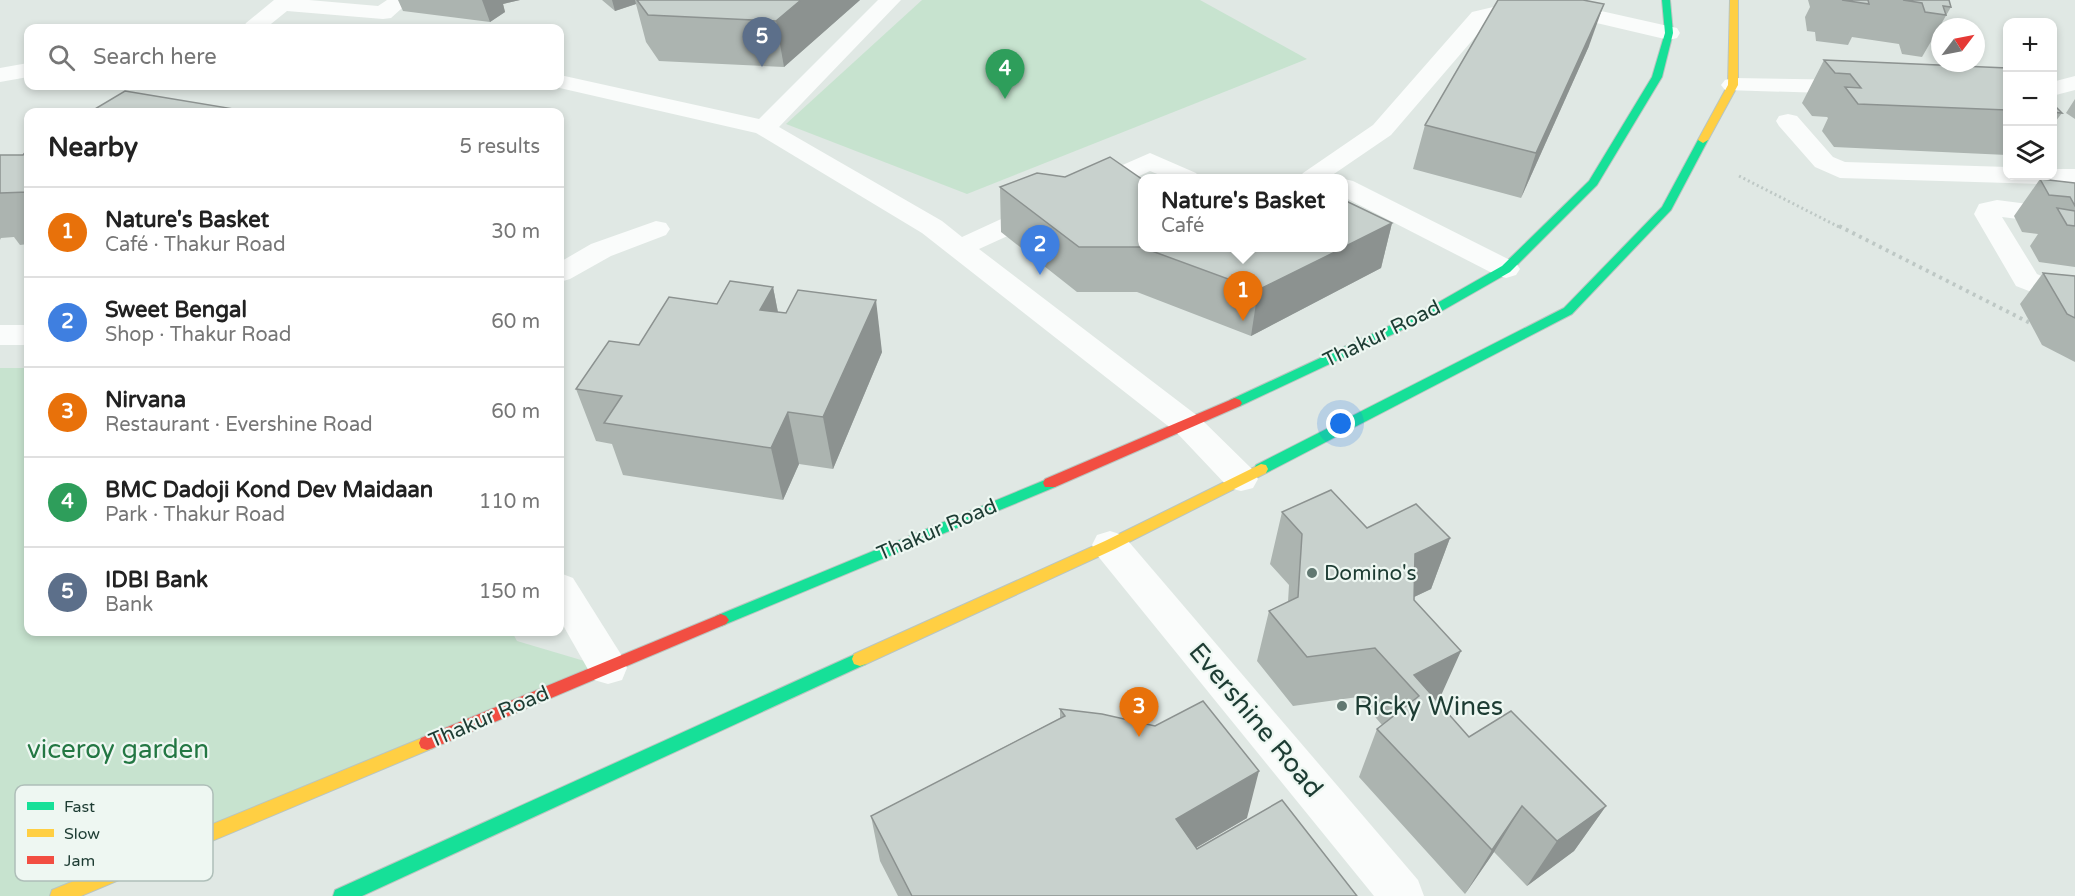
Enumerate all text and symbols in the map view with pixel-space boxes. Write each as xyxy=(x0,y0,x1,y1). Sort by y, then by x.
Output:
pin: 5 xyxy=(742,17,782,67)
north arrow xyxy=(1931,18,1985,72)
map controls xyxy=(2003,18,2057,180)
button: + xyxy=(2003,18,2057,72)
search box xyxy=(24,24,564,90)
icon: search xyxy=(45,41,78,74)
text: Search here xyxy=(93,44,217,70)
pin: 4 xyxy=(986,50,1024,99)
button: − xyxy=(2003,72,2057,126)
button: layers xyxy=(2003,126,2057,180)
text: Nearby xyxy=(48,132,138,163)
text: 5 results xyxy=(460,135,540,159)
popup xyxy=(1138,174,1348,252)
text: Nature's Basket xyxy=(1161,188,1325,214)
text: Nature's Basket xyxy=(105,207,269,233)
text: Café xyxy=(1161,214,1204,238)
text: 1 xyxy=(61,220,74,244)
text: 30 m xyxy=(491,220,540,244)
pin: 2 xyxy=(1020,226,1060,275)
text: Café · Thakur Road xyxy=(105,233,286,257)
pin: 1 xyxy=(1224,272,1262,321)
street label: Thakur Road xyxy=(1319,295,1445,373)
text: Sweet Bengal xyxy=(105,297,247,323)
text: 2 xyxy=(61,310,74,334)
text: 60 m xyxy=(491,310,540,334)
text: Shop · Thakur Road xyxy=(105,323,291,347)
text: Nirvana xyxy=(105,387,186,413)
text: 3 xyxy=(61,400,74,424)
text: 60 m xyxy=(491,400,540,424)
your location xyxy=(1326,409,1355,438)
text: Restaurant · Evershine Road xyxy=(105,413,373,437)
text: BMC Dadoji Kond Dev Maidaan xyxy=(105,477,433,503)
text: 4 xyxy=(61,490,74,514)
text: 110 m xyxy=(479,490,540,514)
street label: Thakur Road xyxy=(873,494,1001,566)
text: Park · Thakur Road xyxy=(105,503,285,527)
place label: Domino's xyxy=(1324,561,1417,586)
marker: Domino's xyxy=(1305,566,1319,580)
text: IDBI Bank xyxy=(105,567,208,593)
text: 5 xyxy=(61,580,74,604)
text: 150 m xyxy=(479,580,540,604)
text: Bank xyxy=(105,593,153,617)
street label: Evershine Road xyxy=(1182,637,1330,803)
street label: Thakur Road xyxy=(425,681,553,753)
pin: 3 xyxy=(1120,688,1158,737)
place label: Ricky Wines xyxy=(1354,691,1503,722)
marker: Ricky Wines xyxy=(1335,699,1349,713)
park label: viceroy garden xyxy=(27,734,209,765)
legend xyxy=(15,785,213,881)
text: Fast xyxy=(64,797,95,817)
text: Slow xyxy=(64,824,100,844)
text: Jam xyxy=(64,851,95,871)

